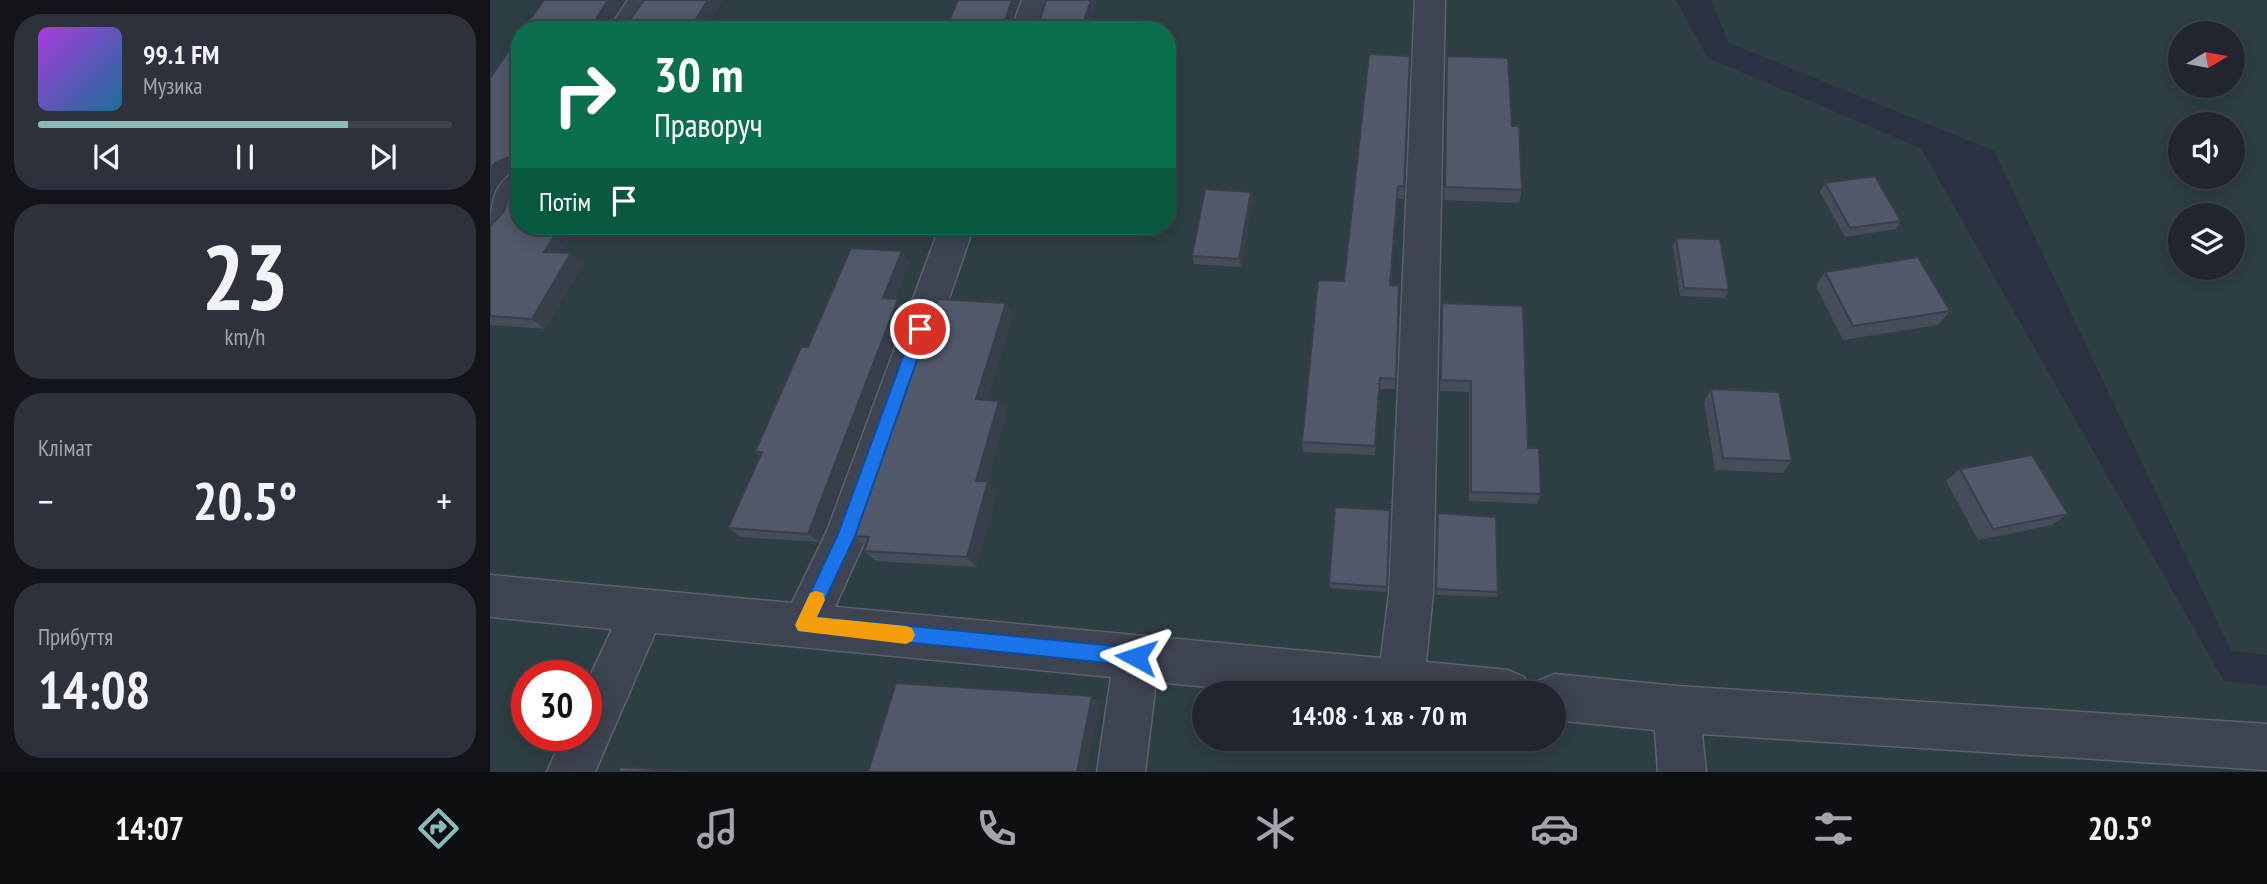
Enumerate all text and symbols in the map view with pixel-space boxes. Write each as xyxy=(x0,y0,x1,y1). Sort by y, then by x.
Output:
north arrow xyxy=(2168,21,2245,98)
map controls xyxy=(2168,21,2245,280)
text: 99.1 FM xyxy=(143,38,219,71)
text: 30 m xyxy=(654,42,743,106)
icon: right xyxy=(539,49,630,140)
text: Музика xyxy=(143,71,203,100)
text: Праворуч xyxy=(654,104,763,146)
button: sound xyxy=(2168,112,2245,189)
icon: previous xyxy=(88,138,126,176)
icon: pause xyxy=(226,138,264,176)
icon: next xyxy=(364,138,402,176)
icon: arrive xyxy=(605,182,643,220)
text: Потім xyxy=(539,185,591,218)
button: layers xyxy=(2168,203,2245,280)
text: 23 xyxy=(202,217,289,335)
pin xyxy=(890,299,950,359)
icon: arrive xyxy=(901,310,939,348)
text: km/h xyxy=(225,322,265,351)
text: Клімат xyxy=(38,433,92,462)
text: 20.5° xyxy=(193,467,297,534)
text: − xyxy=(38,476,54,525)
text: + xyxy=(436,476,452,525)
position arrow xyxy=(1099,620,1173,694)
text: Прибуття xyxy=(38,622,113,651)
text: 14:08 xyxy=(38,656,150,723)
speed limit sign: 30 xyxy=(511,660,602,751)
text: 14:08 · 1 хв · 70 m xyxy=(1291,699,1467,732)
icon: directions xyxy=(414,804,463,853)
icon: music xyxy=(693,804,742,853)
icon: phone xyxy=(972,804,1021,853)
icon: climate xyxy=(1251,804,1300,853)
icon: car xyxy=(1530,804,1579,853)
icon: filters xyxy=(1809,804,1858,853)
text: 14:07 xyxy=(115,807,184,849)
text: 20.5° xyxy=(2088,807,2152,849)

